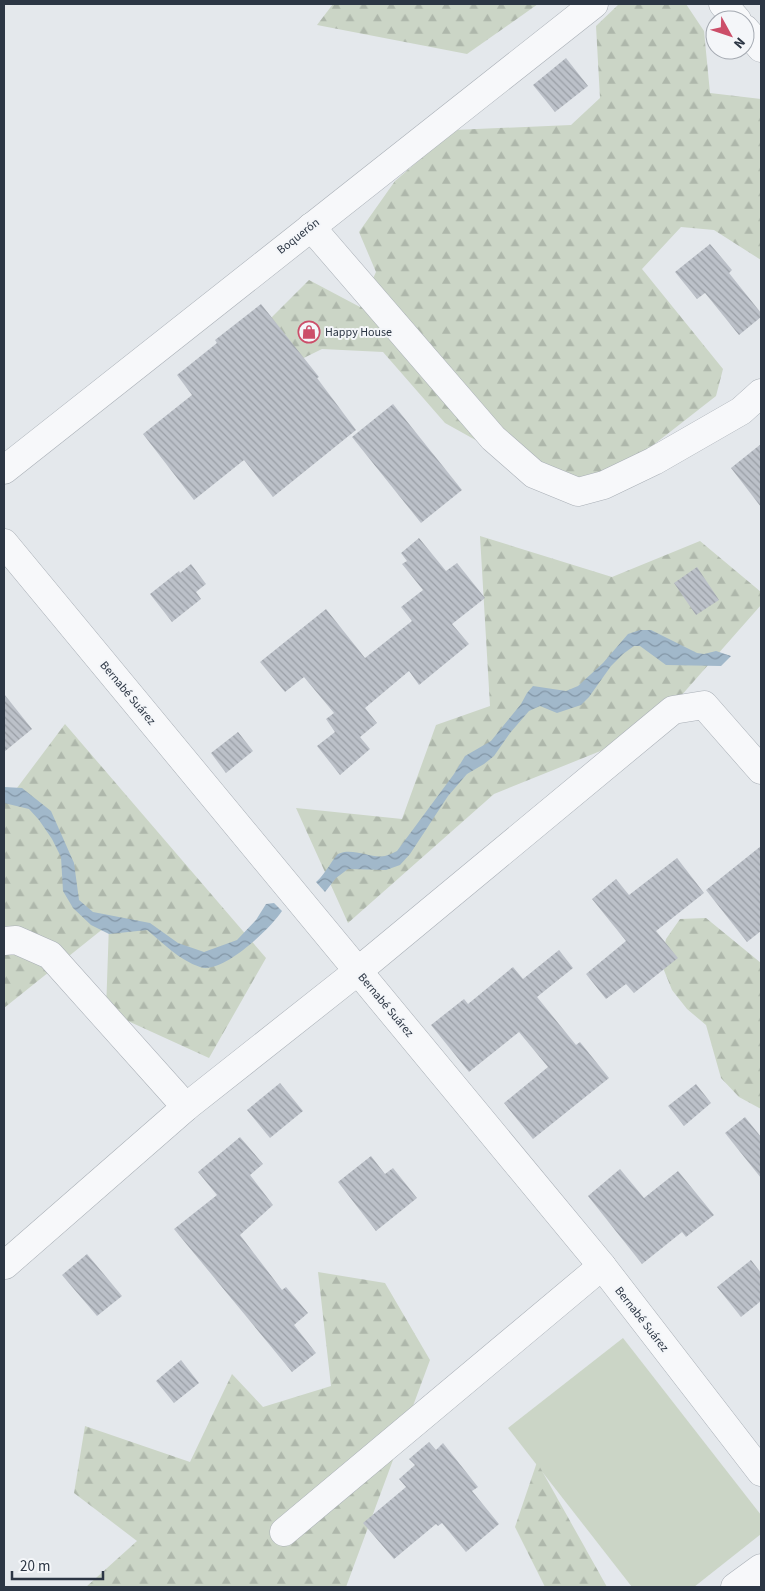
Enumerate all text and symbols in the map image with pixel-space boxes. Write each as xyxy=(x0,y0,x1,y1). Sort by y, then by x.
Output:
north arrow xyxy=(705,10,755,60)
text: N xyxy=(729,33,750,53)
street label: Boquerón xyxy=(273,214,323,258)
shop icon: Happy House xyxy=(297,320,321,344)
place label: Happy House xyxy=(325,324,392,341)
street label: Bernabé Suárez xyxy=(96,658,159,729)
street label: Bernabé Suárez xyxy=(354,970,417,1041)
street label: Bernabé Suárez xyxy=(611,1283,673,1356)
scale bar xyxy=(12,1548,104,1580)
text: 20 m xyxy=(20,1556,50,1577)

